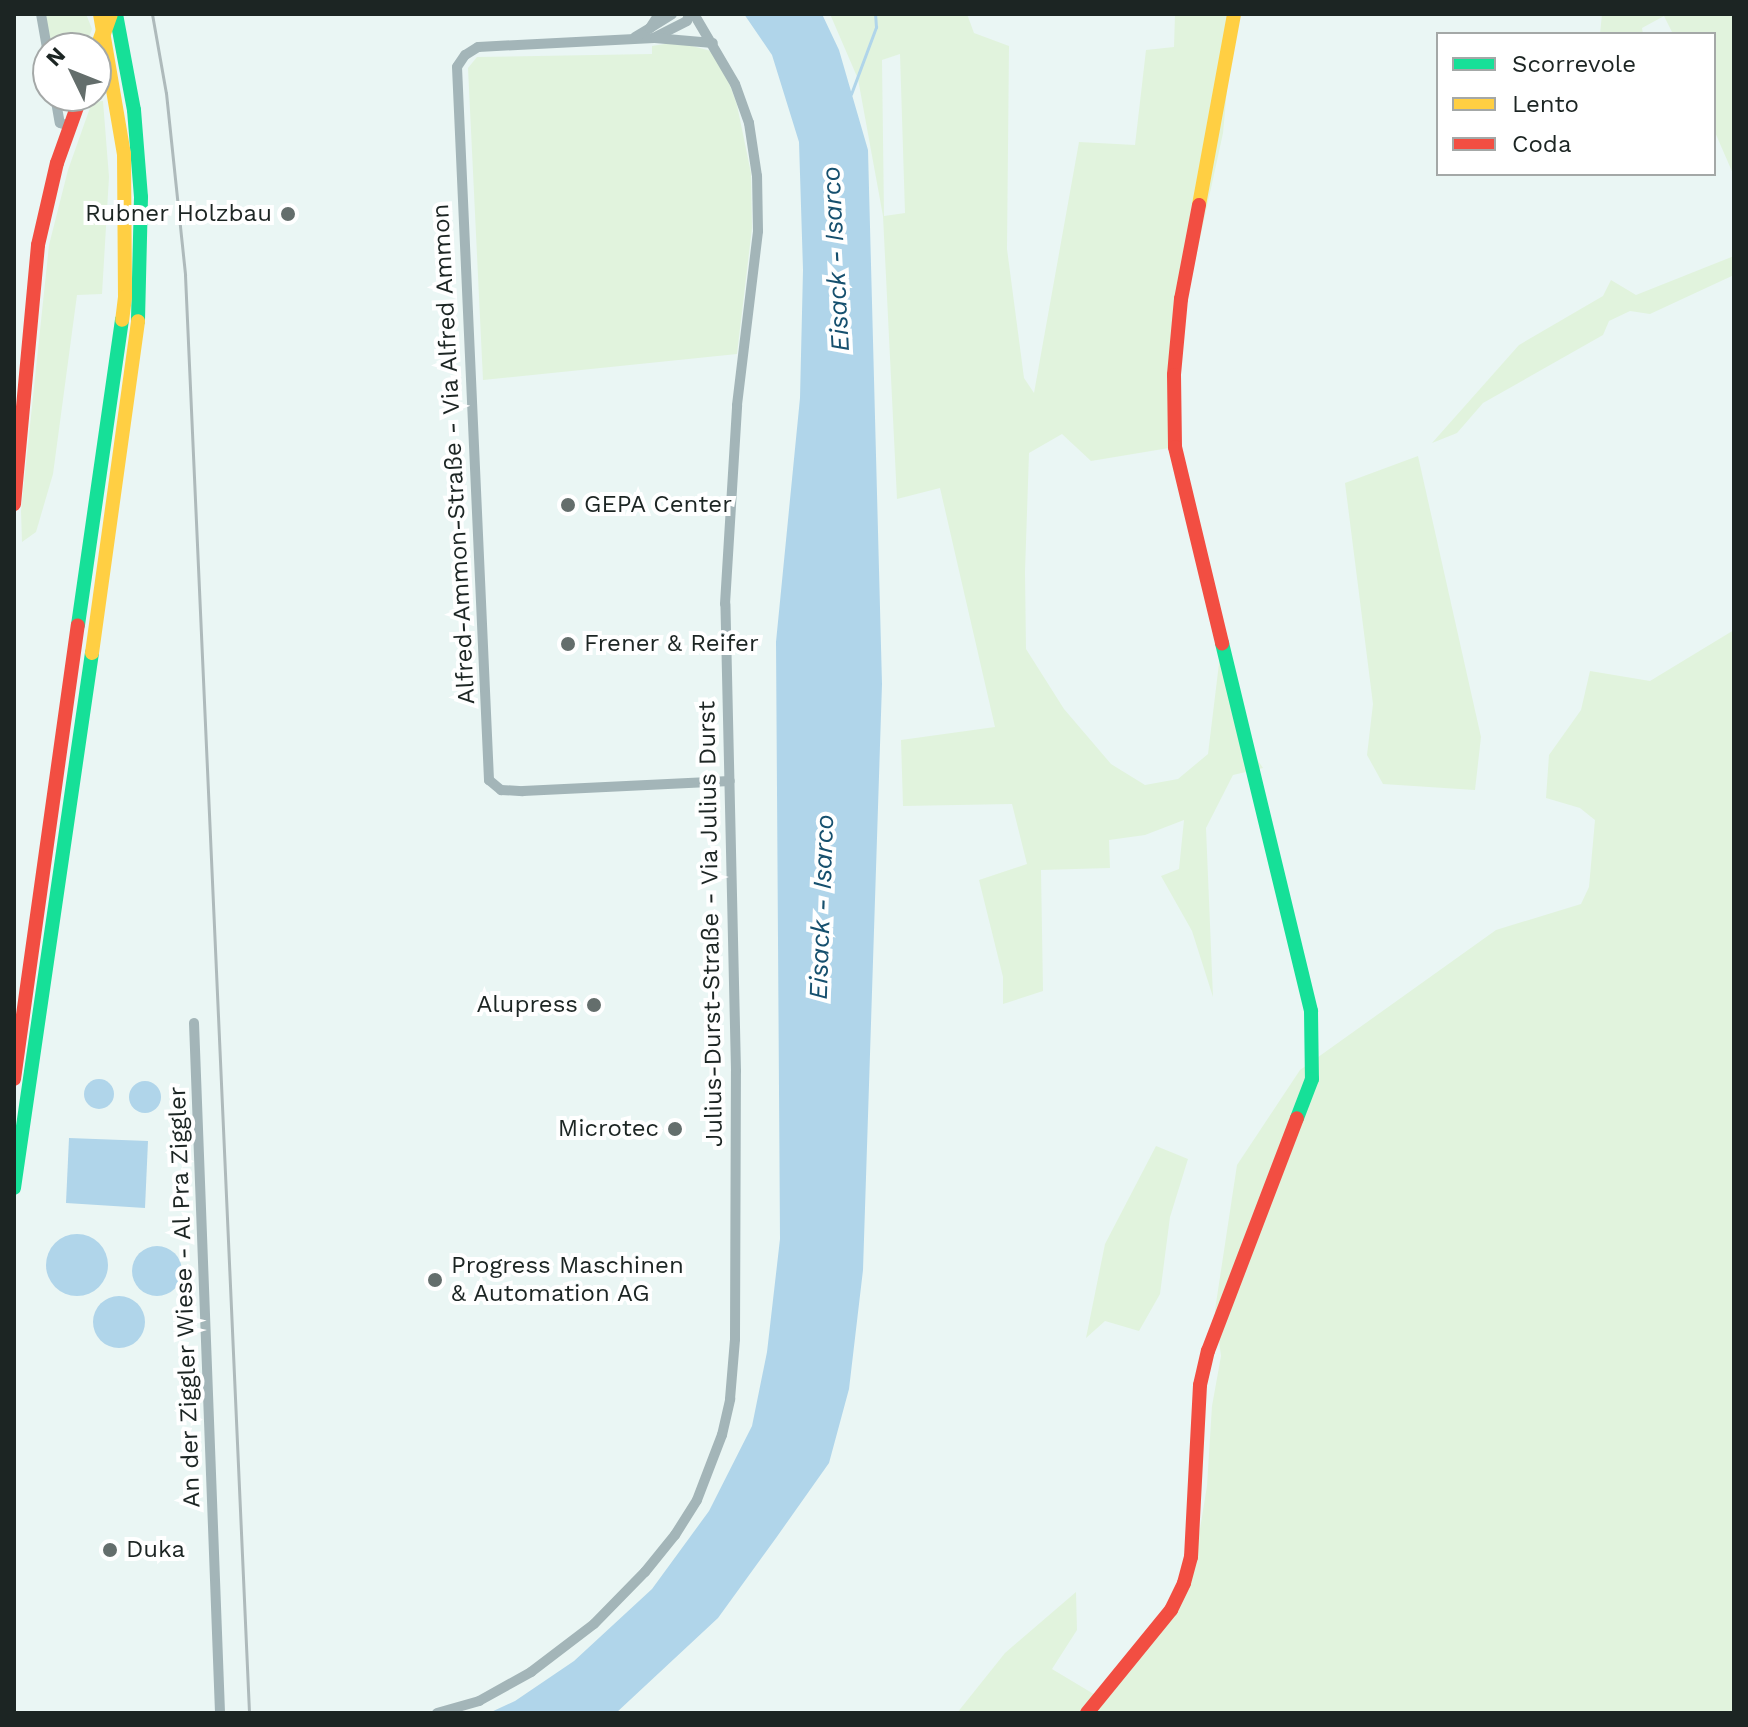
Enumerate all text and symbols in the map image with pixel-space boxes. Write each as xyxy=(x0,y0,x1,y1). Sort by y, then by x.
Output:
north arrow xyxy=(32,32,112,112)
legend xyxy=(1436,32,1716,176)
text: N xyxy=(41,42,70,71)
text: Scorrevole xyxy=(1512,50,1636,78)
text: Lento xyxy=(1512,90,1579,118)
text: Coda xyxy=(1512,130,1572,158)
water label: Eisack - Isarco xyxy=(816,165,856,353)
place label: Rubner Holzbau xyxy=(84,200,272,228)
street label: Alfred-Ammon-Straße - Via Alfred Ammon xyxy=(426,201,482,707)
marker: Rubner Holzbau xyxy=(279,205,297,223)
place label: GEPA Center xyxy=(584,491,733,519)
marker: GEPA Center xyxy=(559,496,577,514)
place label: Frener & Reifer xyxy=(584,630,759,658)
marker: Frener & Reifer xyxy=(559,635,577,653)
street label: Julius-Durst-Straße - Via Julius Durst xyxy=(693,700,729,1148)
water label: Eisack - Isarco xyxy=(803,813,841,1001)
place label: Alupress xyxy=(476,991,578,1019)
marker: Alupress xyxy=(585,996,603,1014)
street label: An der Ziggler Wiese - Al Pra Ziggler xyxy=(163,1084,207,1510)
place label: Microtec xyxy=(558,1115,659,1143)
marker: Microtec xyxy=(666,1120,684,1138)
place label: Progress Maschinen & Automation AG xyxy=(451,1252,684,1308)
marker: Progress Maschinen & Automation AG xyxy=(426,1271,444,1289)
place label: Duka xyxy=(126,1536,185,1564)
marker: Duka xyxy=(101,1541,119,1559)

